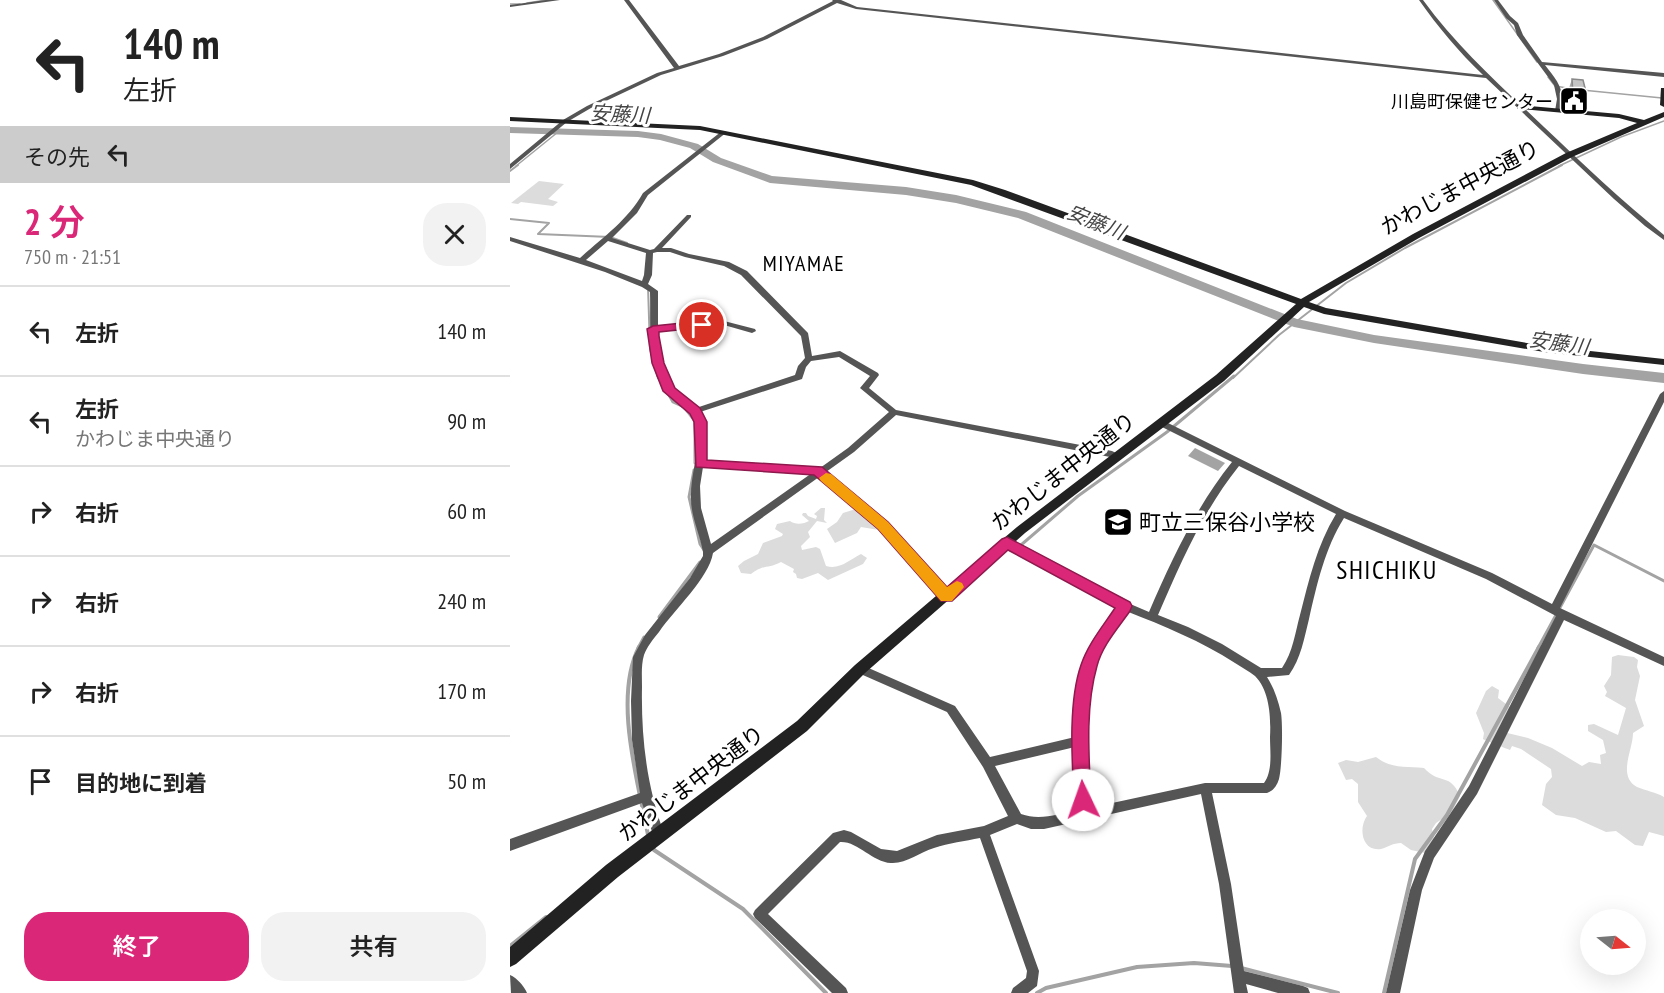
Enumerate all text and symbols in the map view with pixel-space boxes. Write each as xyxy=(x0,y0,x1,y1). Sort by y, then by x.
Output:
text: 140 m xyxy=(123,16,220,71)
icon: left xyxy=(24,24,102,102)
text: 左折 xyxy=(123,73,177,107)
public building icon: 川島町保健センター xyxy=(1558,85,1590,117)
place label: 川島町保健センター xyxy=(1391,90,1553,113)
water label: 安藤川 xyxy=(589,99,653,129)
street label: かわじま中央通り xyxy=(1376,133,1544,241)
icon: left xyxy=(102,138,135,171)
text: その先 xyxy=(24,143,90,171)
text: 2 分 xyxy=(24,198,85,245)
water label: 安藤川 xyxy=(1063,199,1131,246)
button: close xyxy=(423,203,486,266)
text: 750 m · 21:51 xyxy=(24,244,121,270)
district label: MIYAMAE xyxy=(763,249,845,277)
pin xyxy=(676,299,727,350)
icon: arrive xyxy=(685,308,718,341)
icon: left xyxy=(24,315,57,348)
text: 140 m xyxy=(437,317,486,345)
text: 左折 xyxy=(75,319,119,347)
water label: 安藤川 xyxy=(1527,326,1592,360)
text: 左折 xyxy=(75,395,119,423)
icon: left xyxy=(24,405,57,438)
street label: かわじま中央通り xyxy=(985,406,1141,536)
text: 90 m xyxy=(447,407,486,435)
text: かわじま中央通り xyxy=(75,426,235,452)
icon: right xyxy=(24,495,57,528)
text: 60 m xyxy=(447,497,486,525)
text: 右折 xyxy=(75,499,119,527)
school or university icon: 町立三保谷小学校 xyxy=(1102,506,1134,538)
place label: 町立三保谷小学校 xyxy=(1139,508,1315,536)
district label: SHICHIKU xyxy=(1336,553,1438,586)
icon: right xyxy=(24,585,57,618)
text: 240 m xyxy=(437,587,486,615)
text: 右折 xyxy=(75,589,119,617)
icon: right xyxy=(24,675,57,708)
text: 170 m xyxy=(437,677,486,705)
text: 右折 xyxy=(75,679,119,707)
street label: かわじま中央通り xyxy=(612,719,770,847)
icon: arrive xyxy=(24,765,57,798)
text: 50 m xyxy=(447,767,486,795)
position arrow xyxy=(1051,768,1115,832)
text: 目的地に到着 xyxy=(75,769,207,797)
north arrow xyxy=(1580,909,1646,975)
map controls xyxy=(1580,909,1646,975)
button: 終了 xyxy=(24,912,249,981)
button: 共有 xyxy=(261,912,486,981)

